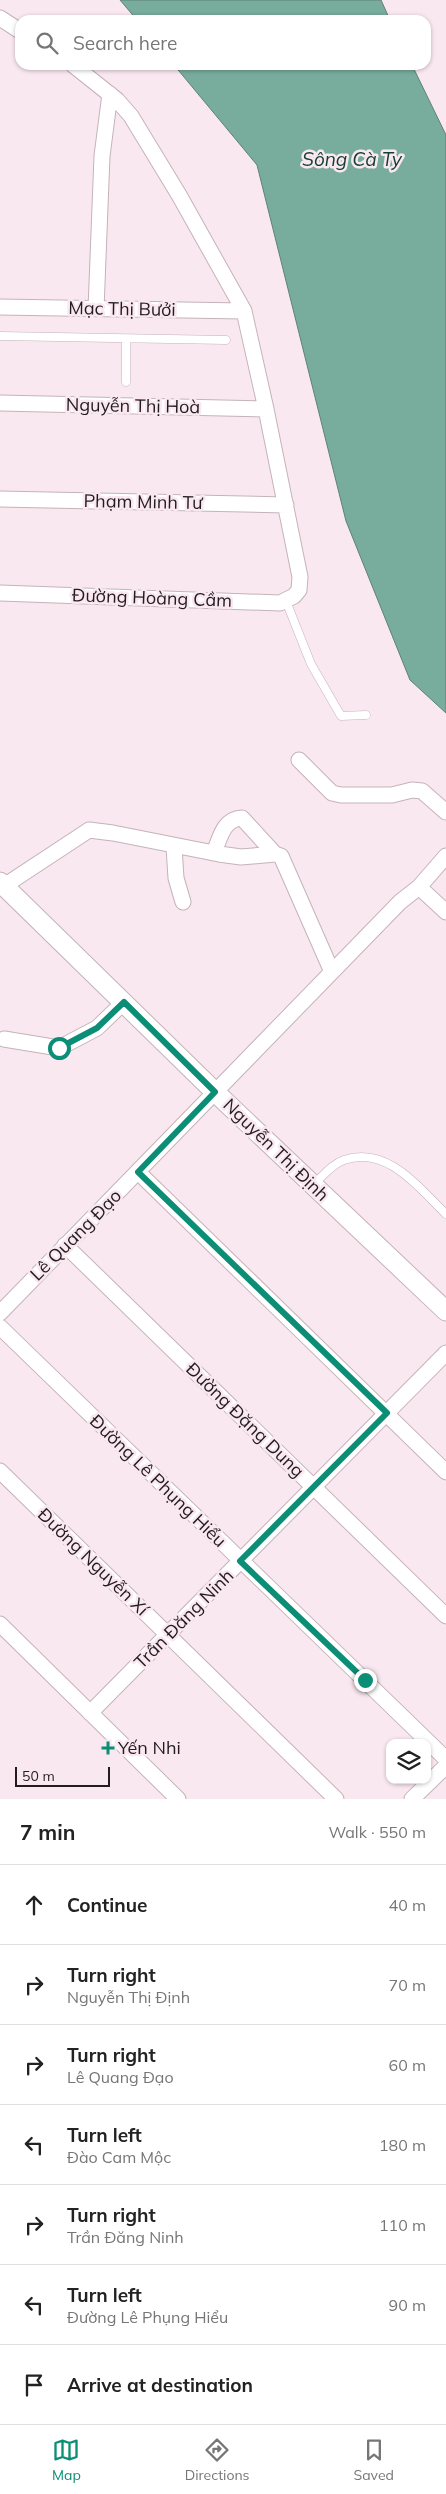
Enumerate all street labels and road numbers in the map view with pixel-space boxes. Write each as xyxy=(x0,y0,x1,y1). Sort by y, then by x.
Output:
street label: Mạc Thị Bưởi xyxy=(68,296,176,321)
street label: Nguyễn Thị Hoà xyxy=(66,393,200,418)
street label: Phạm Minh Tư xyxy=(83,489,204,514)
street label: Đường Hoàng Cầm xyxy=(72,583,232,612)
street label: Nguyễn Thị Định xyxy=(219,1093,334,1206)
street label: Lê Quang Đạo xyxy=(25,1184,126,1285)
street label: Đường Đặng Dung xyxy=(181,1357,309,1482)
street label: Đường Lê Phụng Hiểu xyxy=(85,1409,232,1552)
street label: Đường Nguyễn Xí xyxy=(33,1503,155,1622)
street label: Trần Đăng Ninh xyxy=(129,1564,238,1673)

